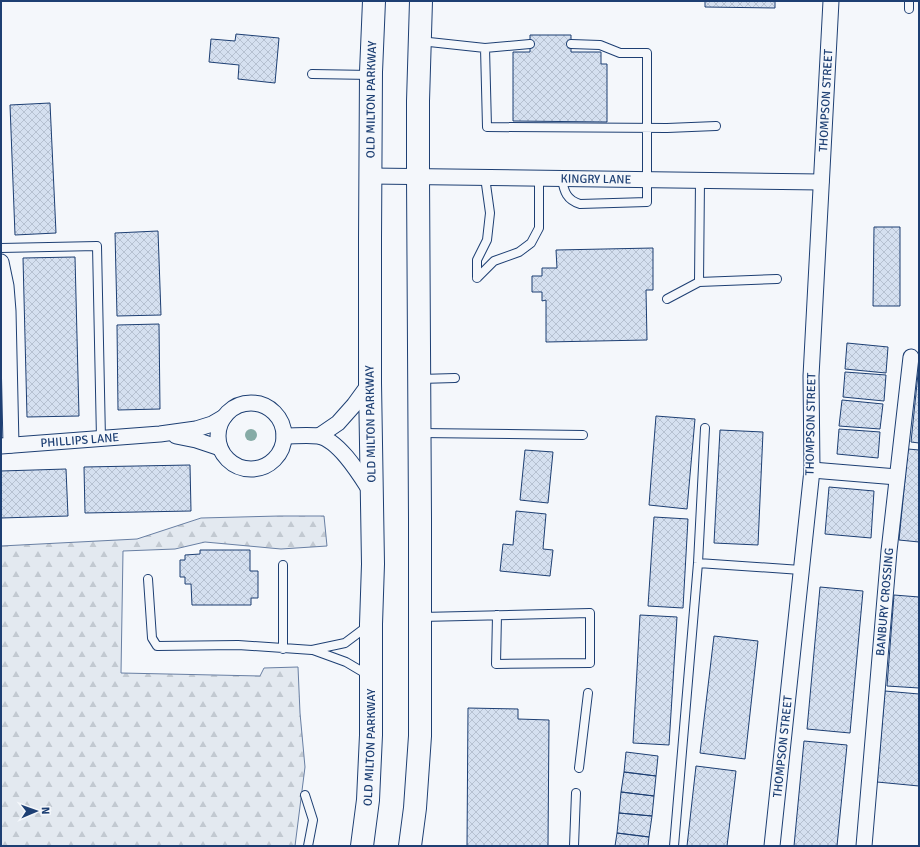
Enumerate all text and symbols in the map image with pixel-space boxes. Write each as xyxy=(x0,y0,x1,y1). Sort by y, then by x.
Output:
street label: OLD MILTON PARKWAY xyxy=(363,41,380,158)
street label: THOMPSON STREET xyxy=(815,49,836,152)
street label: KINGRY LANE xyxy=(561,171,632,187)
street label: OLD MILTON PARKWAY xyxy=(362,365,380,483)
street label: THOMPSON STREET xyxy=(803,372,819,475)
street label: PHILLIPS LANE xyxy=(40,430,120,451)
street label: BANBURY CROSSING xyxy=(873,547,897,657)
street label: OLD MILTON PARKWAY xyxy=(360,689,379,807)
street label: THOMPSON STREET xyxy=(770,695,795,798)
north arrow xyxy=(16,791,56,831)
text: N xyxy=(39,807,52,815)

